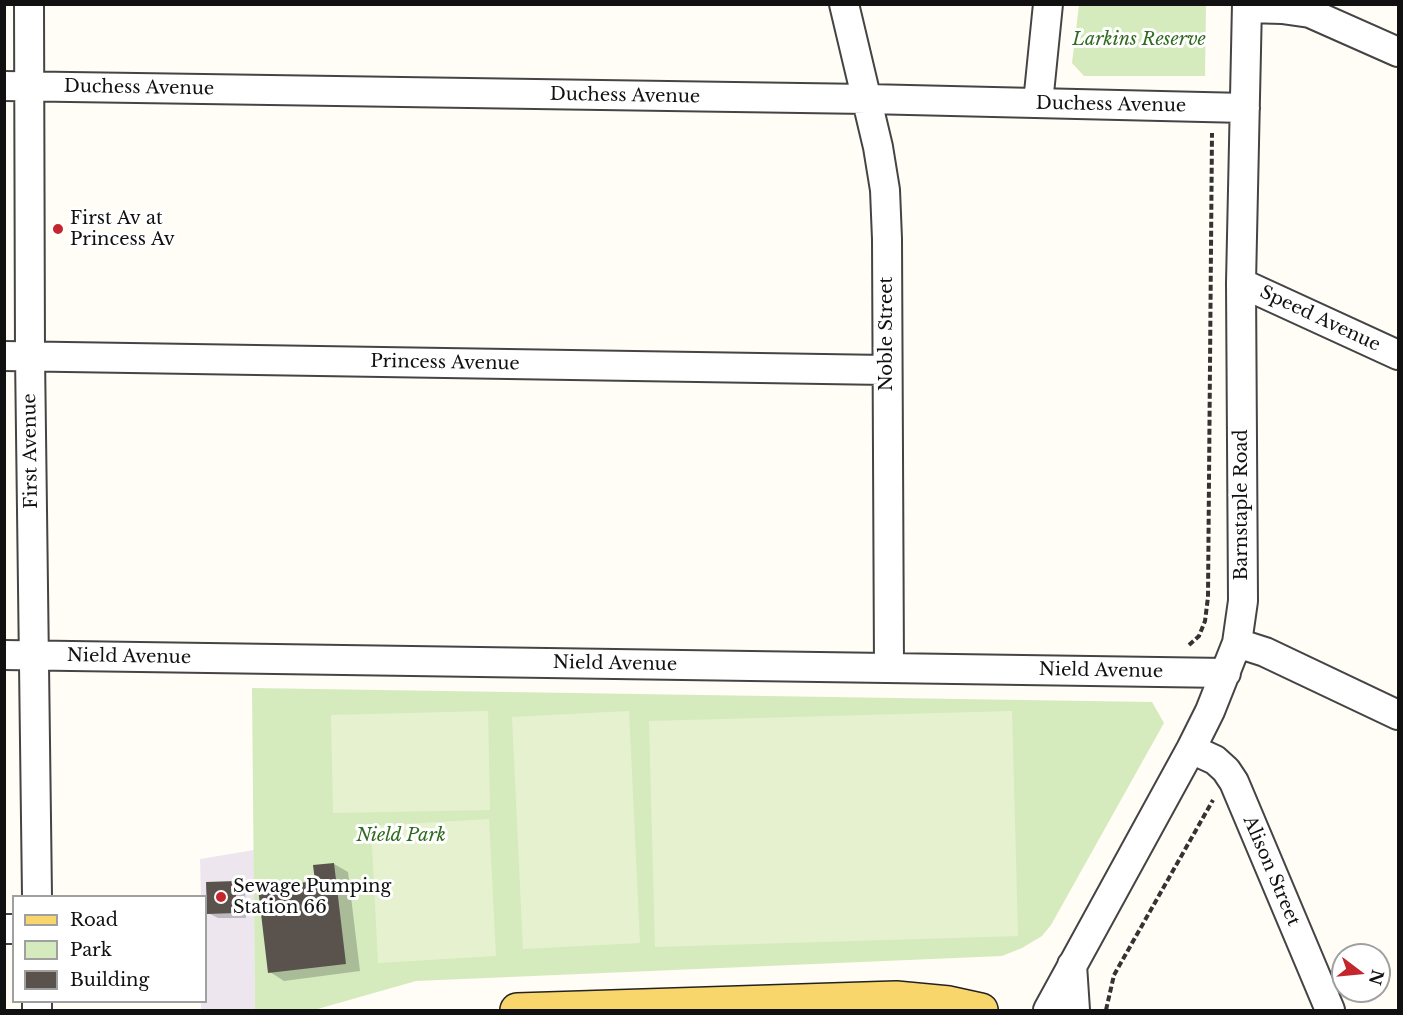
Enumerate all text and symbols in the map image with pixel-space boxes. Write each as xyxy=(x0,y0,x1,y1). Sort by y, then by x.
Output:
park label: Larkins Reserve xyxy=(1072,29,1206,51)
street label: Duchess Avenue xyxy=(64,76,214,100)
street label: Duchess Avenue xyxy=(550,84,700,108)
street label: Duchess Avenue xyxy=(1036,93,1186,117)
place label: First Av at Princess Av xyxy=(70,208,175,250)
marker: First Av at Princess Av xyxy=(51,222,65,236)
street label: Noble Street xyxy=(876,277,898,391)
street label: Speed Avenue xyxy=(1256,282,1384,356)
street label: Princess Avenue xyxy=(370,351,520,375)
street label: First Avenue xyxy=(19,393,43,509)
street label: Barnstaple Road xyxy=(1231,429,1253,581)
street label: Nield Avenue xyxy=(67,645,191,669)
street label: Nield Avenue xyxy=(553,652,677,676)
street label: Nield Avenue xyxy=(1039,659,1163,683)
street label: Alison Street xyxy=(1238,813,1304,929)
park label: Nield Park xyxy=(356,825,446,847)
place label: Sewage Pumping Station 66 xyxy=(233,876,391,918)
marker: Sewage Pumping Station 66 xyxy=(214,890,228,904)
legend xyxy=(12,895,207,1003)
text: Road xyxy=(70,909,118,931)
text: Park xyxy=(70,939,112,961)
north arrow xyxy=(1331,943,1391,1003)
text: N xyxy=(1365,967,1388,987)
text: Building xyxy=(70,969,149,991)

